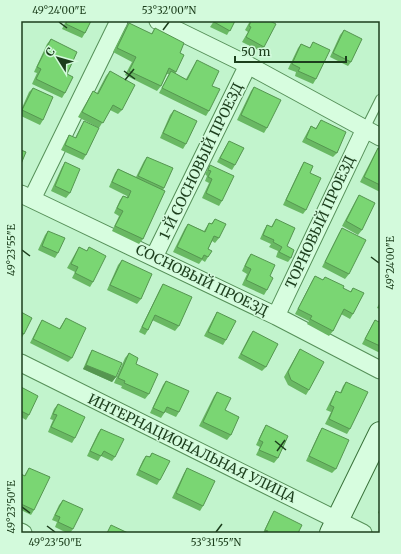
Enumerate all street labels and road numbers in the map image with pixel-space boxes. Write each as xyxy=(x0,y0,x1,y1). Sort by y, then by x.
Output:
street label: 1-Й СОСНОВЫЙ ПРОЕЗД xyxy=(155,80,247,242)
street label: ТОРНОВЫЙ ПРОЕЗД xyxy=(281,153,359,291)
street label: СОСНОВЫЙ ПРОЕЗД xyxy=(133,240,271,320)
street label: ИНТЕРНАЦИОНАЛЬНАЯ УЛИЦА xyxy=(85,390,299,506)

